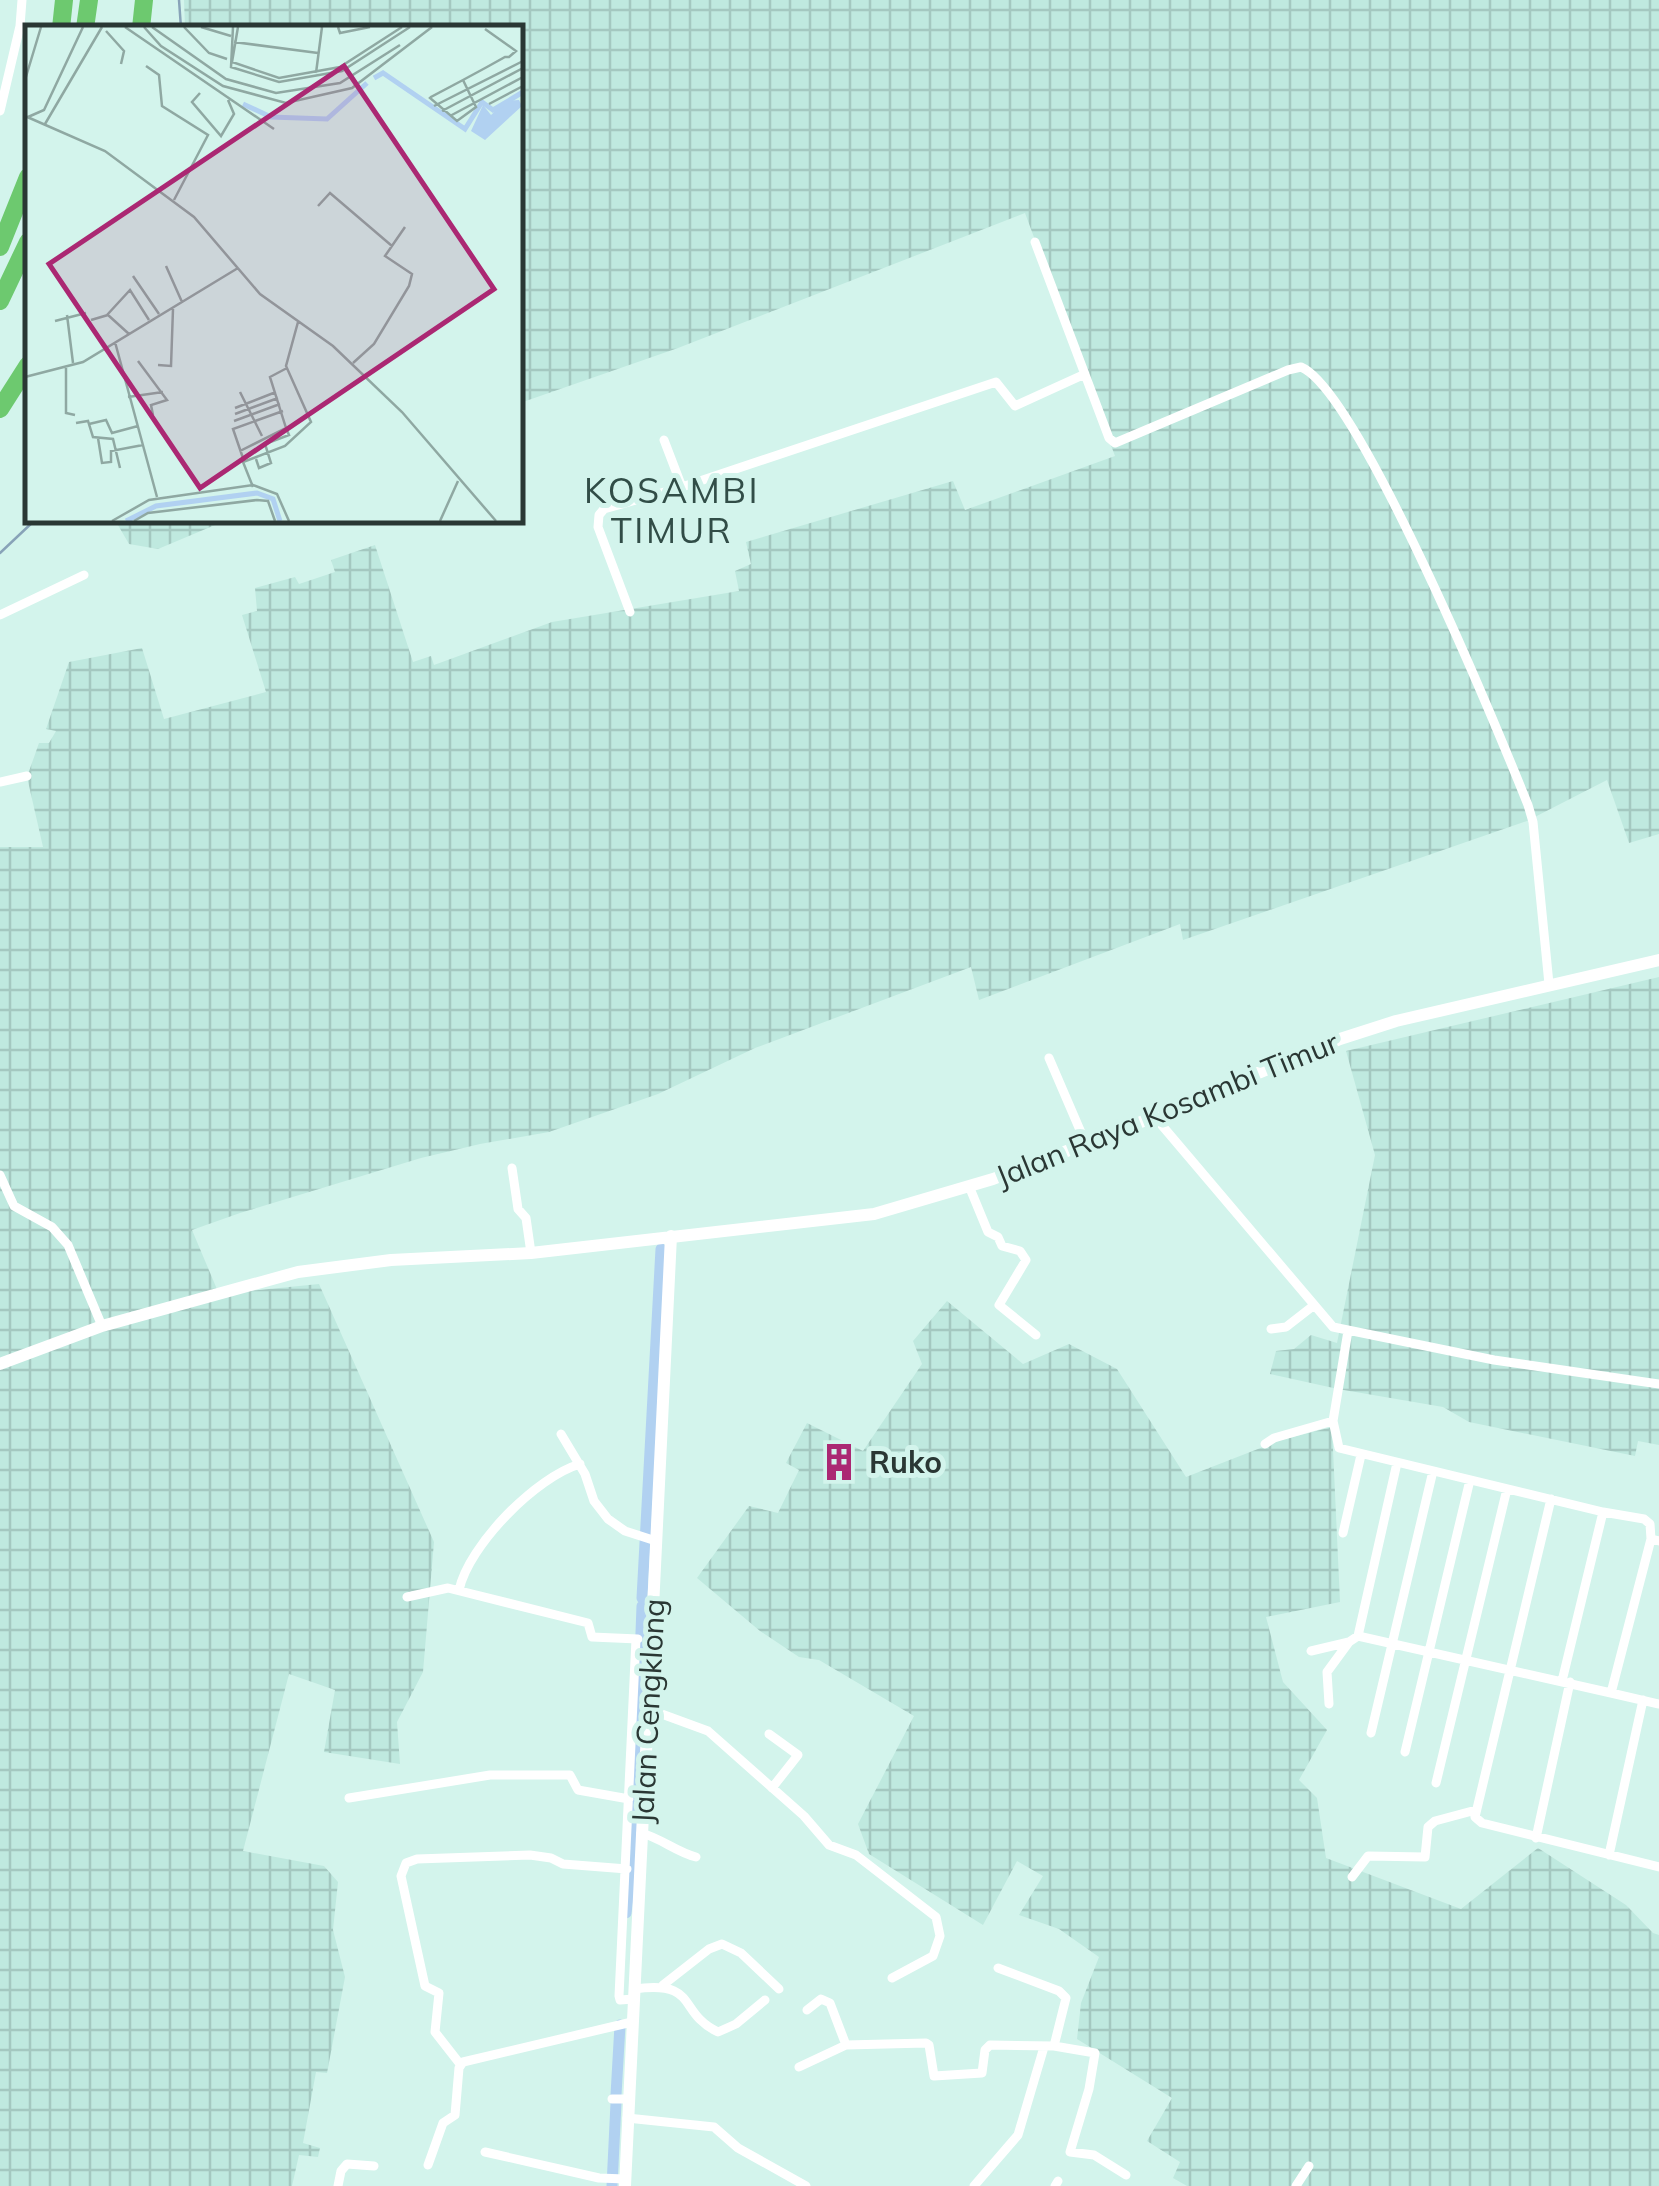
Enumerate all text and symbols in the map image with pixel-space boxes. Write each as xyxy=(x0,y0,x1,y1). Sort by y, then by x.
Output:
inset map xyxy=(25,25,522,522)
district label: KOSAMBI TIMUR xyxy=(584,468,760,552)
street label: Jalan Raya Kosambi Timur xyxy=(990,1023,1344,1195)
building icon: Ruko xyxy=(818,1441,860,1483)
place label: Ruko xyxy=(869,1443,942,1481)
street label: Jalan Cengklong xyxy=(623,1598,673,1824)

